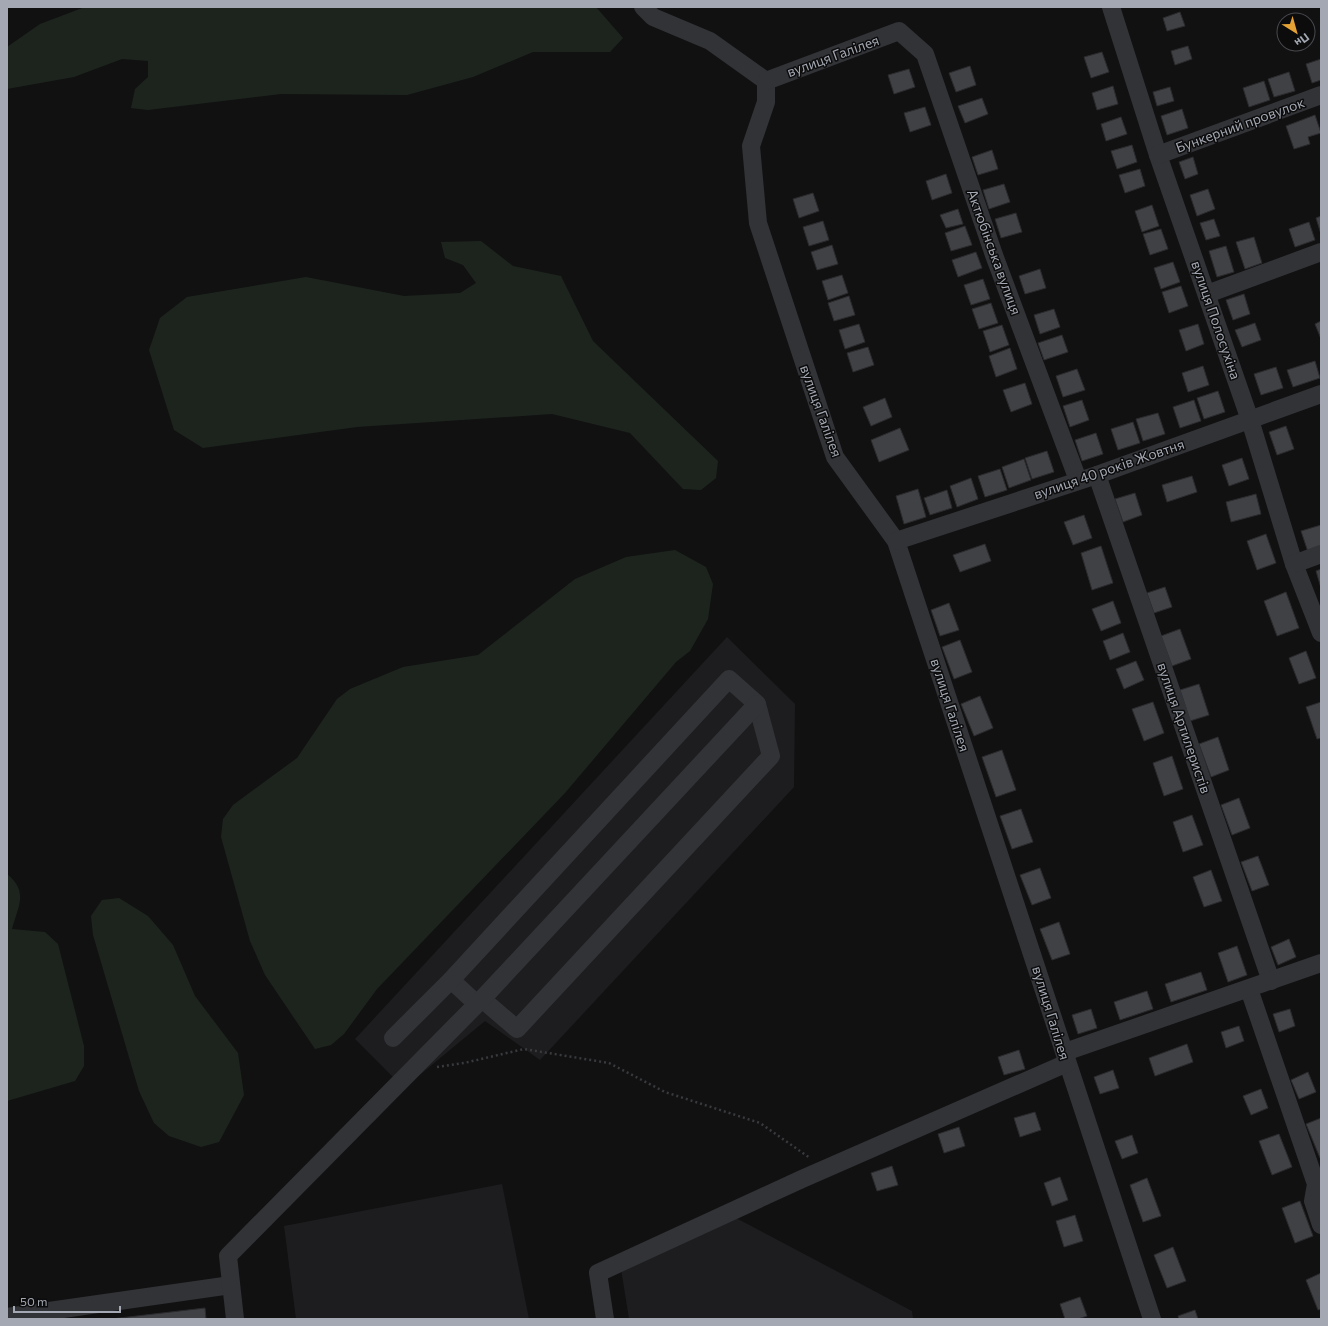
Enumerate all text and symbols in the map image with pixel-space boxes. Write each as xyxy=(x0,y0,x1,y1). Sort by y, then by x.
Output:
north arrow xyxy=(1276,12,1316,52)
street label: вулиця Галілея xyxy=(784,31,881,80)
text: Пн xyxy=(1293,31,1312,50)
street label: Бункерний провулок xyxy=(1173,93,1307,156)
street label: Актюбінська вулиця xyxy=(964,187,1025,317)
street label: вулиця Полосухіна xyxy=(1188,258,1245,381)
street label: вулиця Галілея xyxy=(797,362,846,459)
street label: вулиця 40 років Жовтня xyxy=(1031,435,1186,502)
street label: вулиця Галілея xyxy=(927,656,974,754)
street label: вулиця Артилеристів xyxy=(1154,660,1215,795)
street label: вулиця Галілея xyxy=(1029,964,1074,1062)
scale bar xyxy=(14,1288,120,1314)
text: 50 m xyxy=(20,1294,48,1308)

